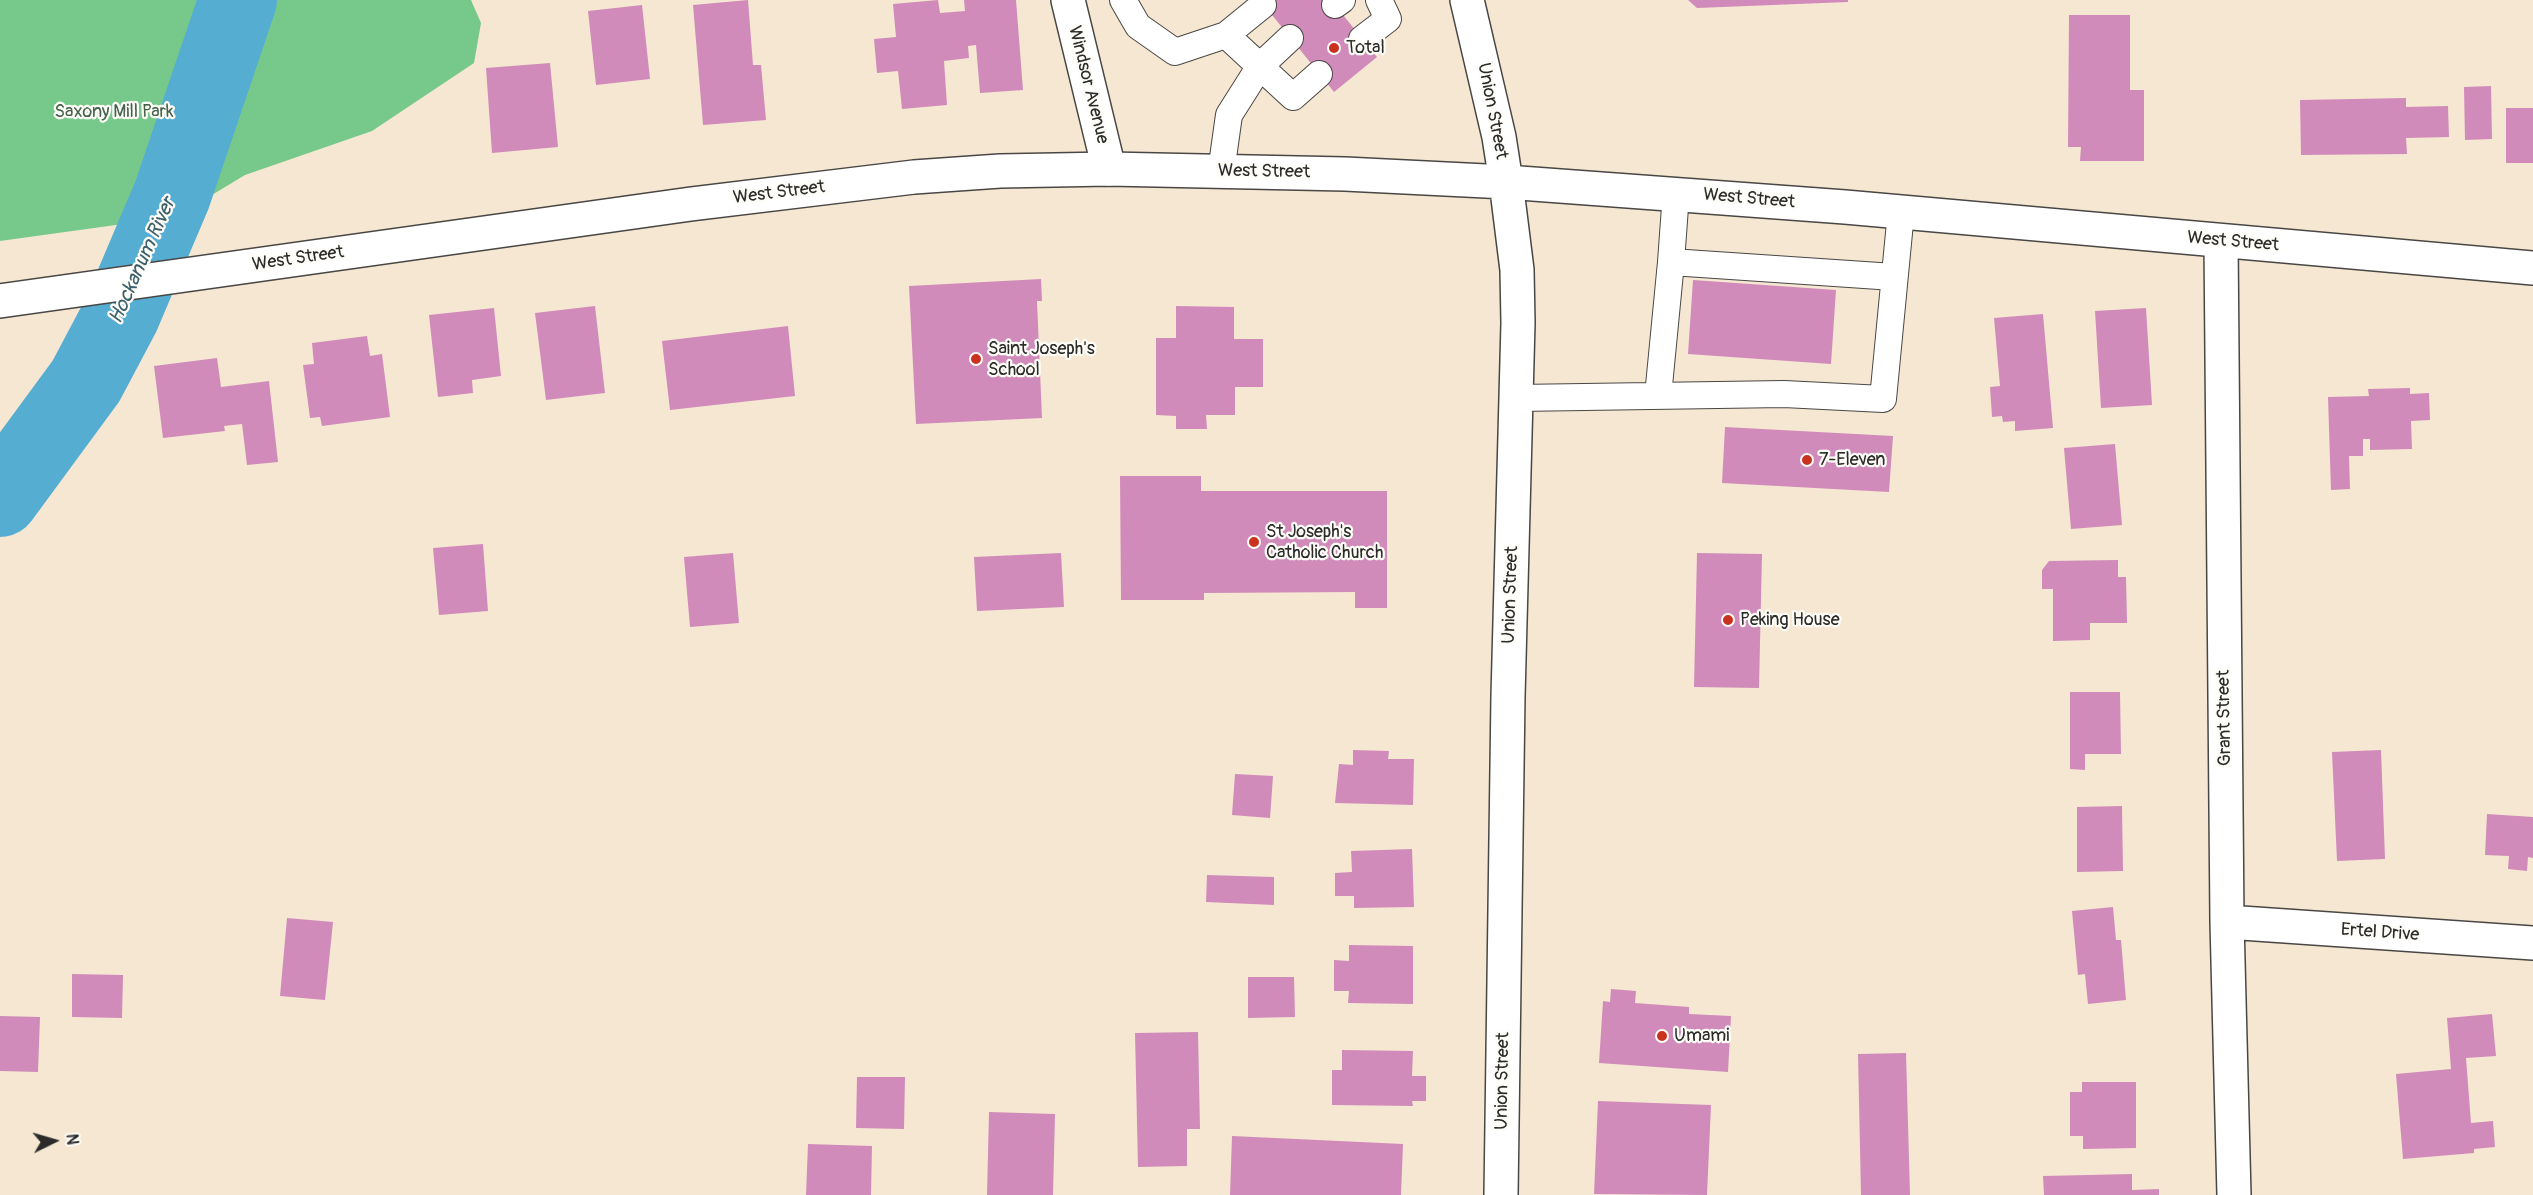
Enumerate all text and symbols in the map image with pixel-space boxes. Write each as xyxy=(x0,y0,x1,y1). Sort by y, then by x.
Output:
street label: Windsor Avenue xyxy=(1063,24,1113,146)
place label: Total xyxy=(1346,37,1385,59)
marker: Total xyxy=(1327,41,1341,55)
street label: Union Street xyxy=(1472,61,1512,161)
park label: Saxony Mill Park xyxy=(55,101,173,123)
street label: West Street xyxy=(1218,160,1310,184)
street label: West Street xyxy=(732,177,826,209)
street label: West Street xyxy=(1702,184,1796,214)
water label: Hockanum River xyxy=(105,194,181,328)
street label: West Street xyxy=(2186,227,2280,257)
street label: West Street xyxy=(251,242,345,276)
place label: Saint Joseph's School xyxy=(988,338,1095,380)
marker: Saint Joseph's School xyxy=(969,352,983,366)
place label: 7-Eleven xyxy=(1819,449,1886,471)
marker: 7-Eleven xyxy=(1800,453,1814,467)
place label: St Joseph's Catholic Church xyxy=(1266,521,1383,564)
marker: St Joseph's Catholic Church xyxy=(1247,535,1261,549)
street label: Union Street xyxy=(1499,546,1523,644)
place label: Peking House xyxy=(1740,609,1840,631)
marker: Peking House xyxy=(1721,613,1735,627)
street label: Grant Street xyxy=(2213,670,2237,766)
street label: Ertel Drive xyxy=(2340,919,2420,947)
place label: Umami xyxy=(1674,1025,1729,1047)
marker: Umami xyxy=(1655,1029,1669,1043)
street label: Union Street xyxy=(1491,1032,1515,1130)
north arrow xyxy=(24,1111,84,1171)
text: N xyxy=(61,1133,82,1146)

